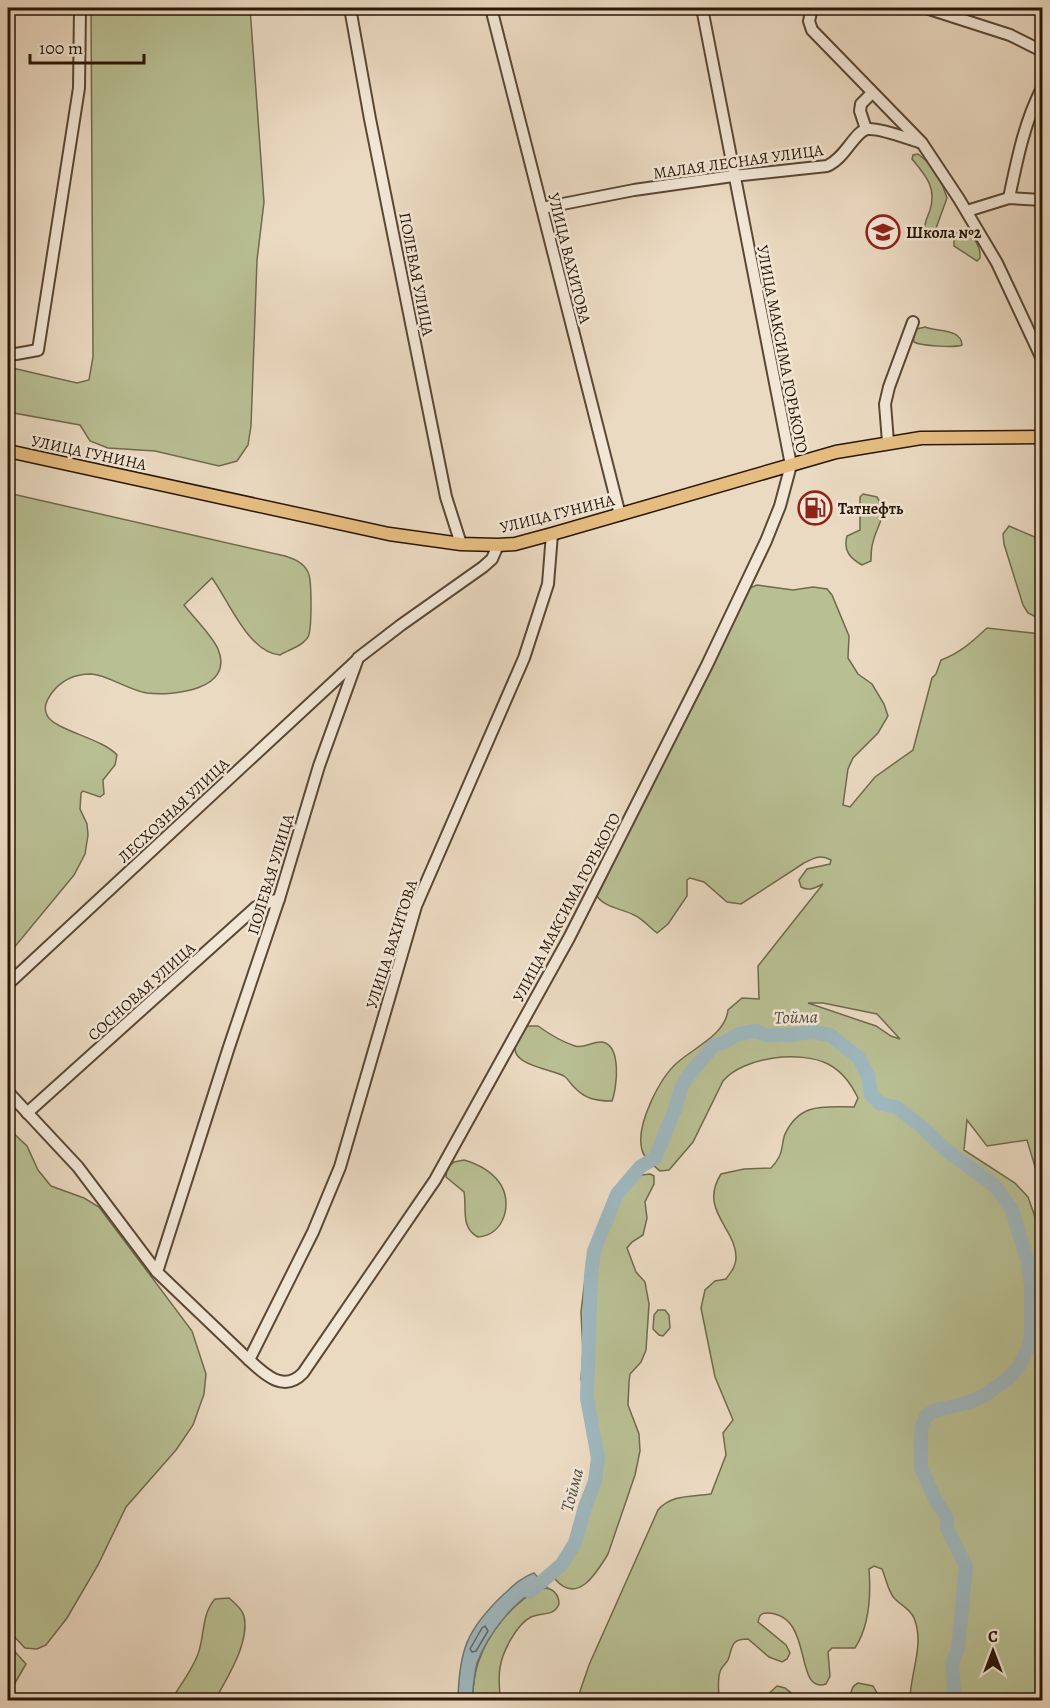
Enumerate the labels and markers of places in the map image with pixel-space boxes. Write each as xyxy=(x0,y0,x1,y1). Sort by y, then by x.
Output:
school or university icon: Школа №2 xyxy=(865,214,901,250)
place label: Школа №2 xyxy=(906,222,982,244)
fuel station icon: Татнефть xyxy=(797,490,833,526)
place label: Татнефть xyxy=(838,498,904,520)

